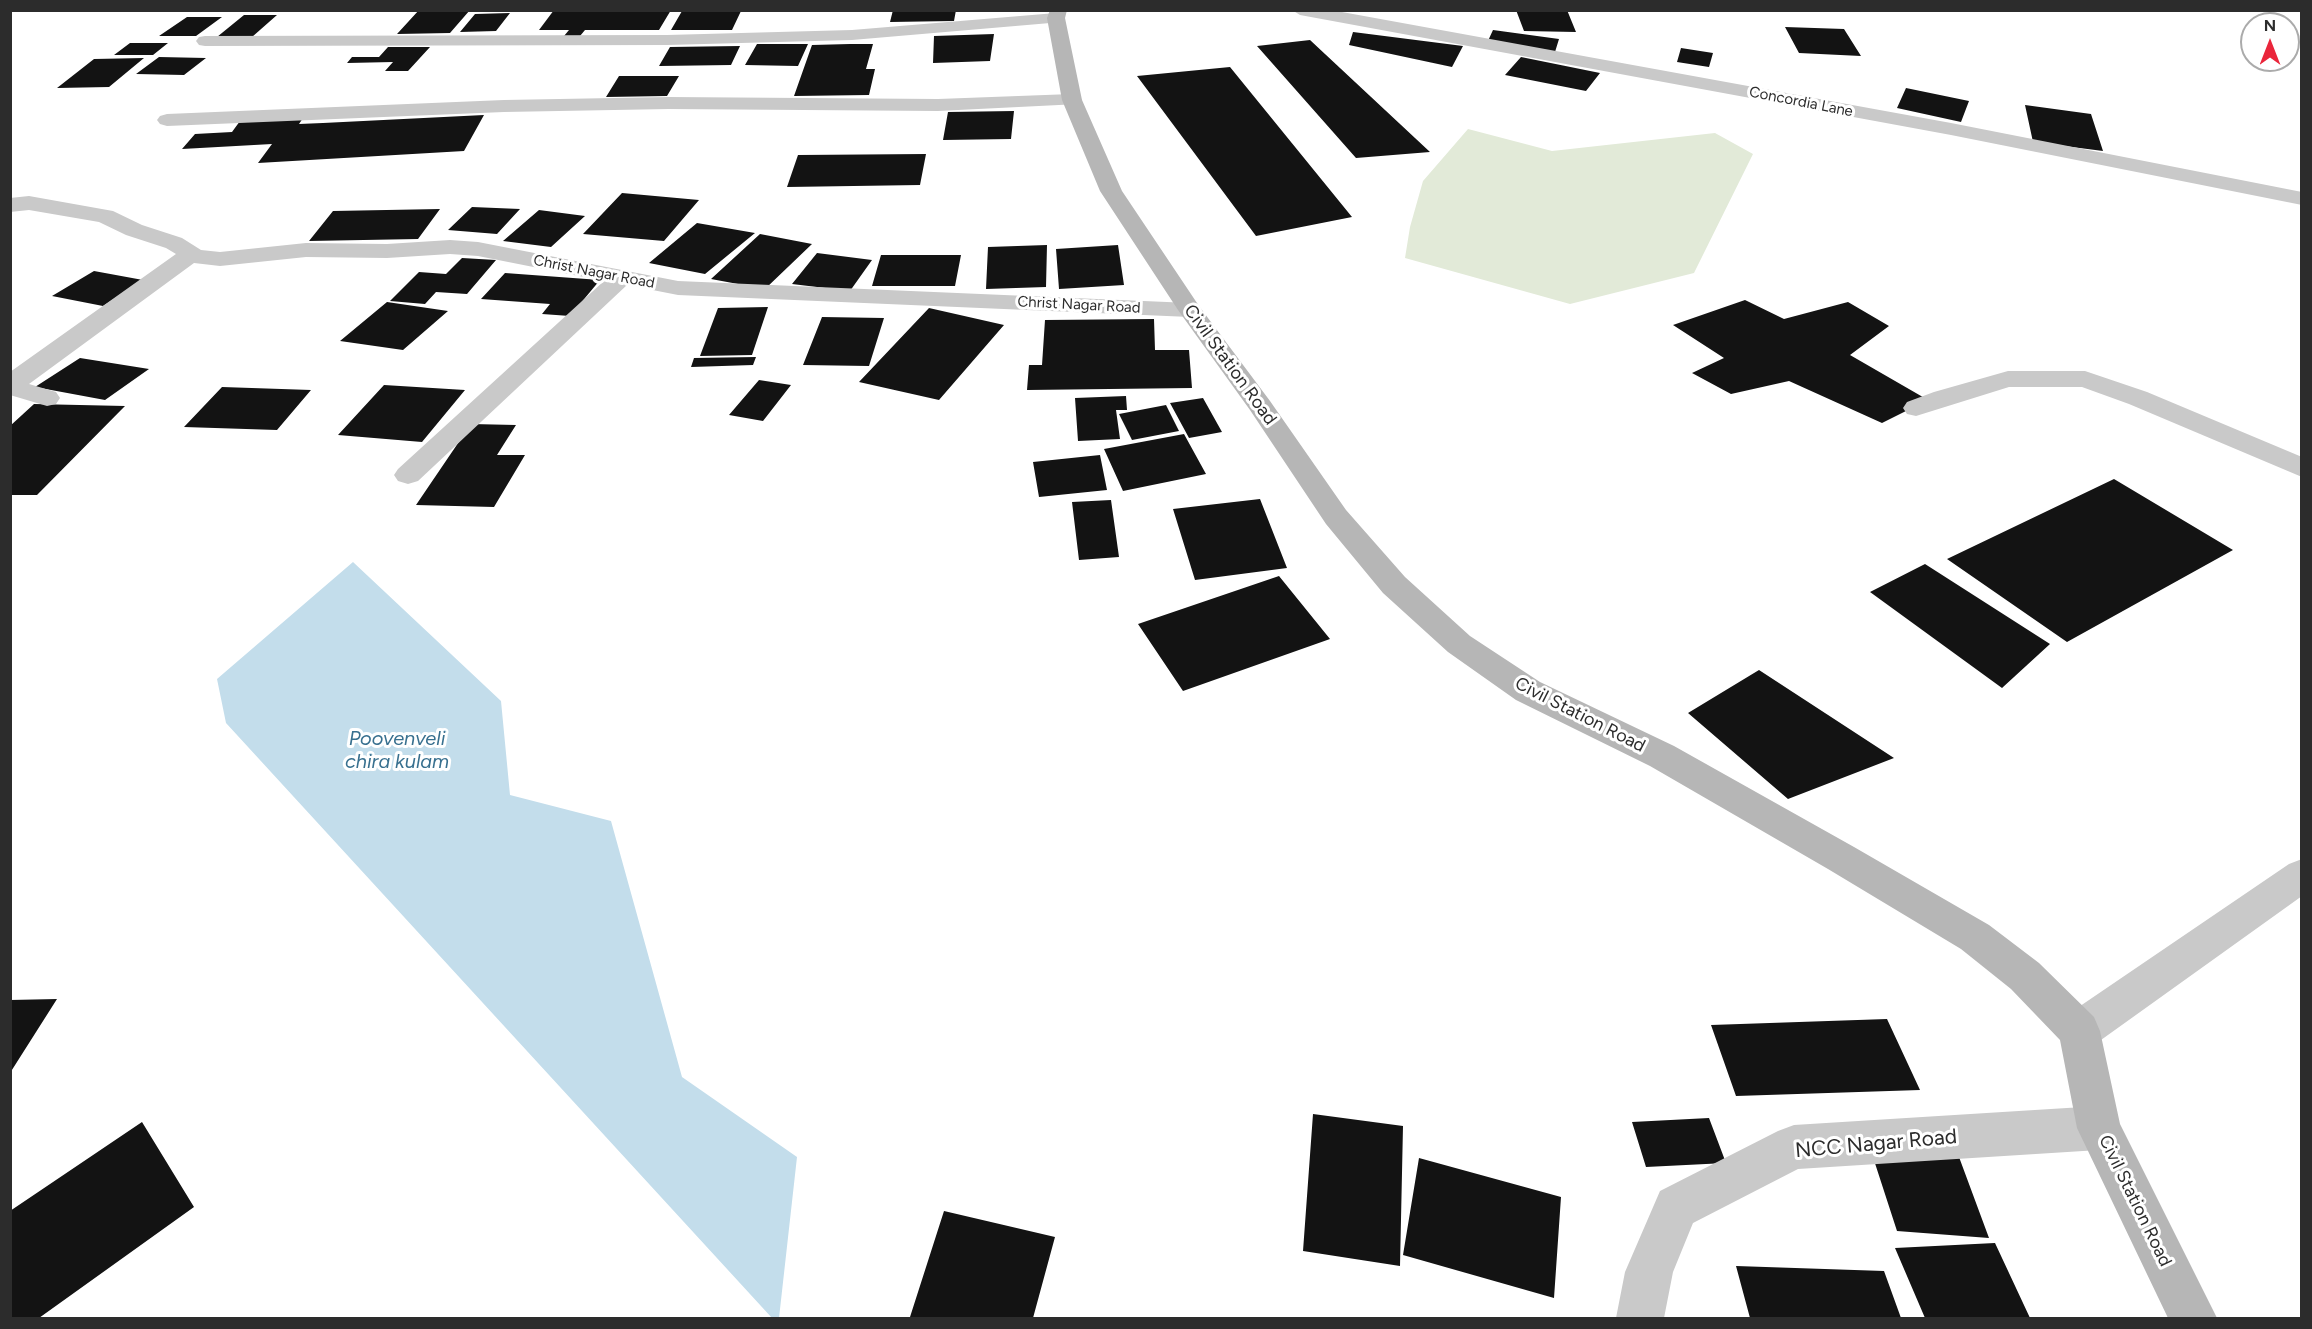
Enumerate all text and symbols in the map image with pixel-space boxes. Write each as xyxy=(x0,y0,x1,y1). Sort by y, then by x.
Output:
north arrow xyxy=(2240,12,2300,72)
text: N xyxy=(2264,16,2276,35)
street label: Concordia Lane xyxy=(1748,83,1854,121)
street label: Christ Nagar Road xyxy=(532,251,656,293)
street label: Christ Nagar Road xyxy=(1017,293,1141,317)
street label: Civil Station Road xyxy=(1179,301,1281,429)
street label: Civil Station Road xyxy=(1511,673,1649,757)
water label: Poovenveli chira kulam xyxy=(345,727,449,774)
street label: NCC Nagar Road xyxy=(1794,1124,1958,1164)
street label: Civil Station Road xyxy=(2094,1132,2176,1270)

